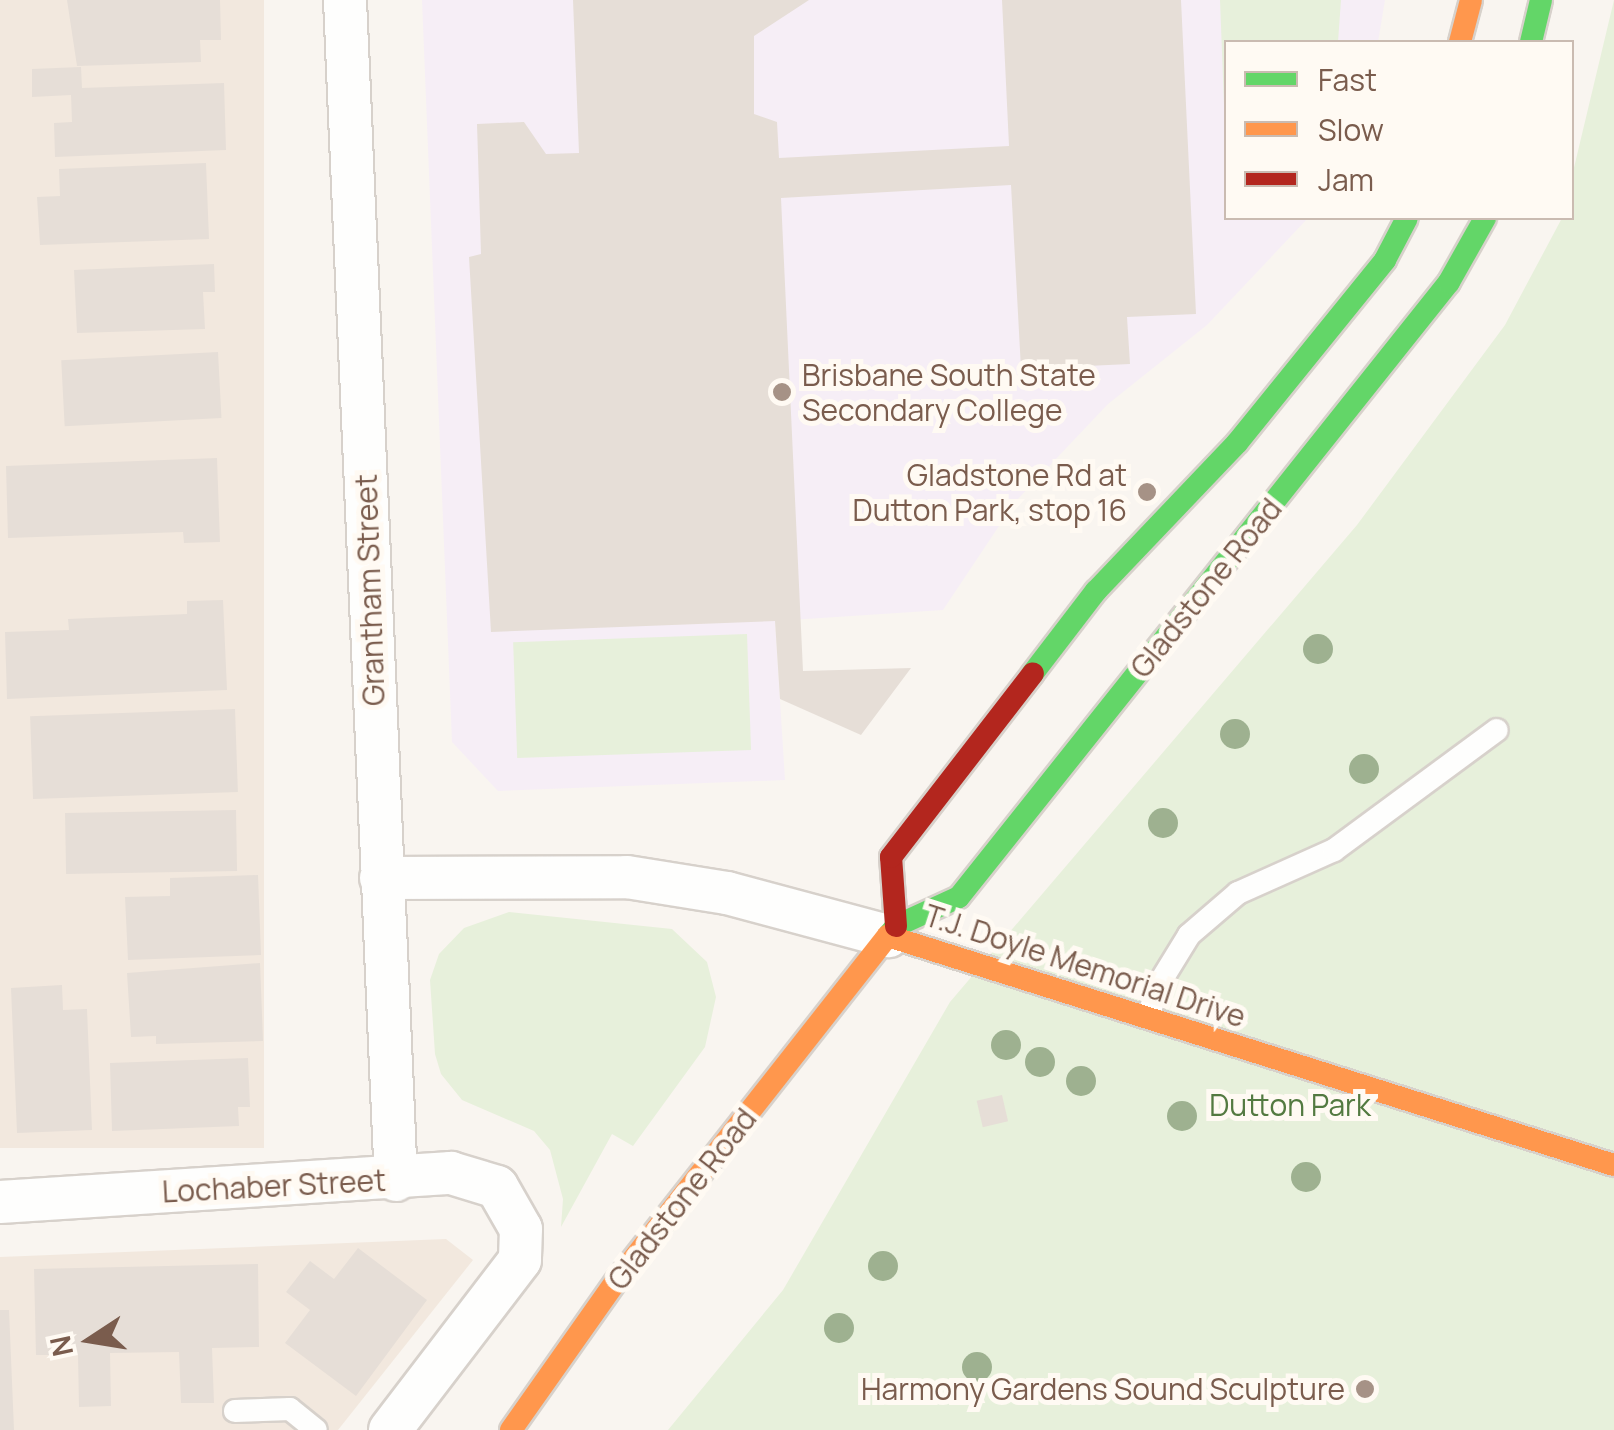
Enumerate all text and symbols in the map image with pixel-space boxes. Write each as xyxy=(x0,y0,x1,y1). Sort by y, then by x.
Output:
legend xyxy=(1224,40,1574,220)
text: Fast xyxy=(1318,59,1377,100)
text: Slow xyxy=(1318,109,1384,150)
text: Jam xyxy=(1318,159,1374,200)
place label: Brisbane South State Secondary College xyxy=(802,357,1096,428)
marker: Brisbane South State Secondary College xyxy=(771,381,793,403)
place label: Gladstone Rd at Dutton Park, stop 16 xyxy=(852,457,1127,528)
street label: Grantham Street xyxy=(348,473,392,707)
marker: Gladstone Rd at Dutton Park, stop 16 xyxy=(1136,481,1158,503)
street label: Gladstone Road xyxy=(1123,491,1289,685)
street label: T.J. Doyle Memorial Drive xyxy=(920,897,1250,1035)
park label: Dutton Park xyxy=(1209,1087,1371,1123)
street label: Gladstone Road xyxy=(600,1101,764,1297)
street label: Lochaber Street xyxy=(161,1162,387,1210)
north arrow xyxy=(40,1290,140,1390)
text: N xyxy=(40,1332,81,1360)
place label: Harmony Gardens Sound Sculpture xyxy=(861,1371,1345,1407)
marker: Harmony Gardens Sound Sculpture xyxy=(1354,1378,1376,1400)

